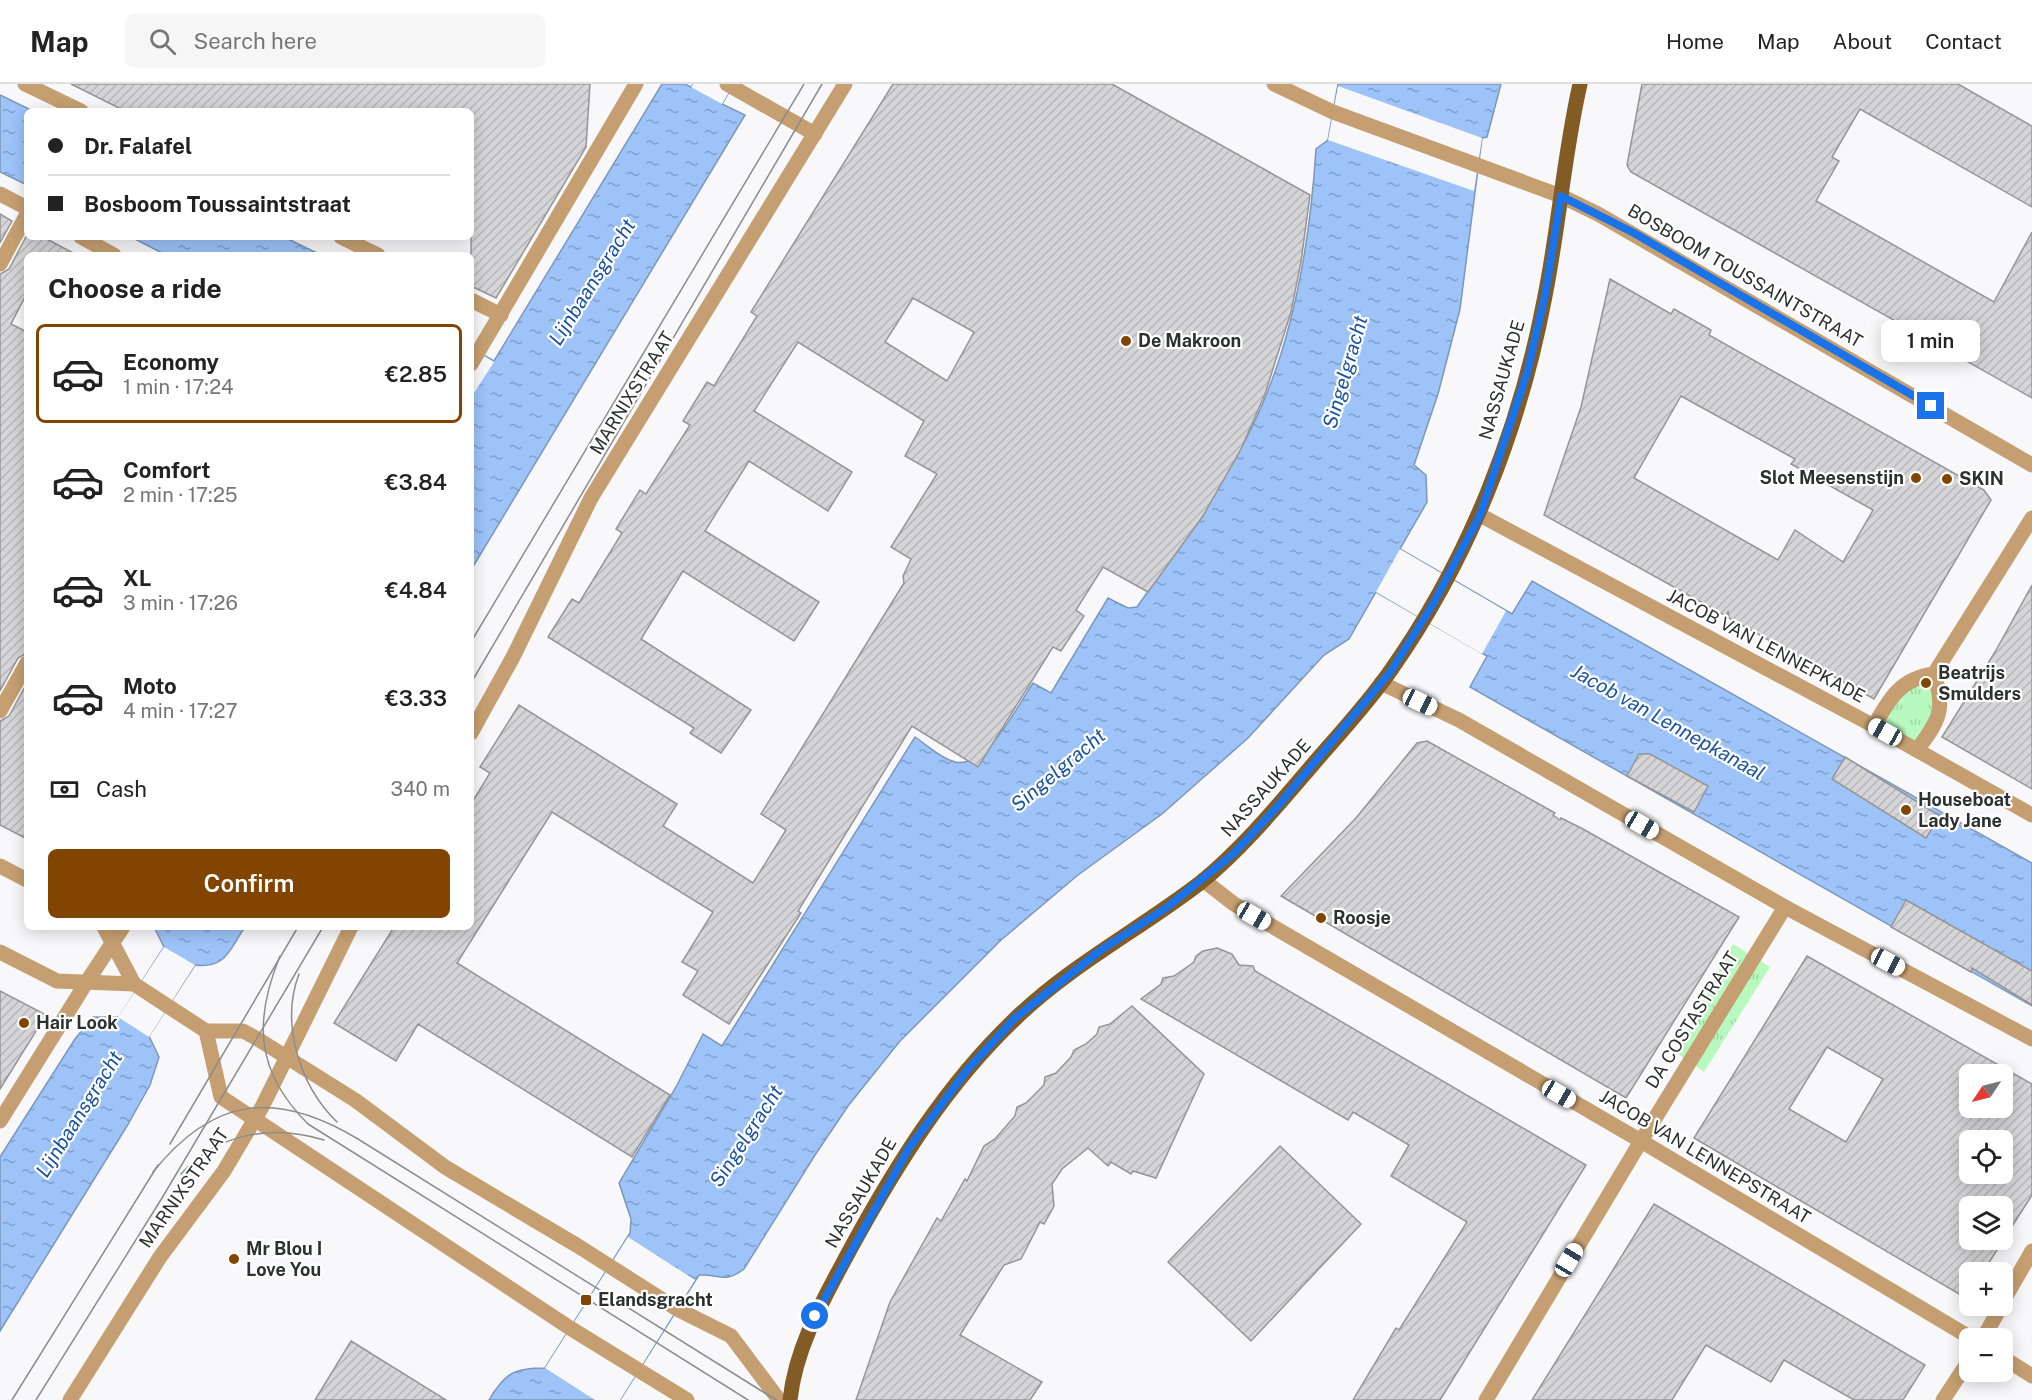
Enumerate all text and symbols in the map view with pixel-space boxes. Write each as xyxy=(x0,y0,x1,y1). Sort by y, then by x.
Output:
search box xyxy=(125,14,545,68)
text: Map xyxy=(30,25,89,58)
icon: search xyxy=(146,25,179,58)
text: Search here xyxy=(194,28,317,54)
text: Home xyxy=(1666,29,1724,54)
text: Map xyxy=(1757,29,1800,54)
text: About xyxy=(1833,29,1892,54)
text: Contact xyxy=(1925,29,2002,54)
text: Dr. Falafel xyxy=(84,133,192,159)
text: Bosboom Toussaintstraat xyxy=(84,191,351,217)
street label: BOSBOOM TOUSSAINTSTRAAT xyxy=(1624,200,1867,352)
water label: Lijnbaansgracht xyxy=(544,214,641,350)
text: Choose a ride xyxy=(48,272,222,304)
water label: Singelgracht xyxy=(1317,312,1373,431)
street label: NASSAUKADE xyxy=(1474,317,1529,442)
callout: 1 min xyxy=(1882,319,1980,361)
street label: MARNIXSTRAAT xyxy=(585,327,678,458)
text: 1 min xyxy=(1907,329,1954,353)
place label: De Makroon xyxy=(1138,330,1241,351)
marker: De Makroon xyxy=(1119,334,1133,348)
icon: car xyxy=(51,347,105,401)
text: Economy xyxy=(123,349,219,375)
text: €2.85 xyxy=(385,361,447,387)
text: 1 min · 17:24 xyxy=(123,375,234,399)
route end xyxy=(1917,392,1944,419)
icon: car xyxy=(51,455,105,509)
text: Comfort xyxy=(123,457,210,483)
place label: Slot Meesenstijn xyxy=(1759,467,1904,488)
place label: SKIN xyxy=(1959,468,2004,489)
text: €3.84 xyxy=(385,469,447,495)
marker: Slot Meesenstijn xyxy=(1909,471,1923,485)
marker: SKIN xyxy=(1940,472,1954,486)
text: 2 min · 17:25 xyxy=(123,483,238,507)
icon: car xyxy=(51,563,105,617)
text: XL xyxy=(123,565,151,591)
text: €4.84 xyxy=(385,577,447,603)
street label: JACOB VAN LENNEPKADE xyxy=(1664,584,1869,707)
text: 3 min · 17:26 xyxy=(123,591,238,615)
water label: Jacob van Lennepkanaal xyxy=(1567,659,1769,785)
place label: Beatrijs Smulders xyxy=(1938,662,2021,704)
icon: car xyxy=(51,671,105,725)
text: Moto xyxy=(123,673,177,699)
marker: Beatrijs Smulders xyxy=(1919,676,1933,690)
text: €3.33 xyxy=(385,685,447,711)
car xyxy=(1400,686,1440,718)
text: 4 min · 17:27 xyxy=(123,699,238,723)
car xyxy=(1865,715,1905,749)
water label: Singelgracht xyxy=(1006,723,1111,817)
street label: NASSAUKADE xyxy=(1216,735,1315,841)
icon: cash xyxy=(48,773,81,806)
text: Cash xyxy=(96,776,147,802)
text: 340 m xyxy=(390,777,450,801)
place label: Houseboat Lady Jane xyxy=(1918,789,2011,831)
marker: Houseboat Lady Jane xyxy=(1899,803,1913,817)
car xyxy=(1622,808,1662,842)
button: Confirm xyxy=(48,849,450,918)
car xyxy=(1234,899,1274,933)
place label: Roosje xyxy=(1333,907,1391,928)
marker: Roosje xyxy=(1314,911,1328,925)
car xyxy=(1868,946,1908,978)
street label: DA COSTASTRAAT xyxy=(1641,947,1742,1092)
place label: Hair Look xyxy=(36,1012,118,1033)
marker: Hair Look xyxy=(17,1016,31,1030)
water label: Lijnbaansgracht xyxy=(31,1046,128,1182)
north arrow xyxy=(1959,1064,2013,1118)
map controls xyxy=(1959,1064,2013,1382)
car xyxy=(1539,1077,1579,1111)
water label: Singelgracht xyxy=(704,1080,788,1191)
street label: JACOB VAN LENNEPSTRAAT xyxy=(1596,1085,1815,1228)
street label: MARNIXSTRAAT xyxy=(134,1124,233,1252)
button: locate xyxy=(1959,1130,2013,1184)
street label: NASSAUKADE xyxy=(821,1134,901,1252)
button: layers xyxy=(1959,1196,2013,1250)
place label: Mr Blou I Love You xyxy=(246,1238,322,1280)
car xyxy=(1552,1240,1586,1280)
marker: Mr Blou I Love You xyxy=(227,1252,241,1266)
button: + xyxy=(1959,1262,2013,1316)
place label: Elandsgracht xyxy=(598,1289,713,1310)
marker: Elandsgracht xyxy=(579,1293,593,1307)
route start xyxy=(801,1302,828,1329)
button: − xyxy=(1959,1328,2013,1382)

